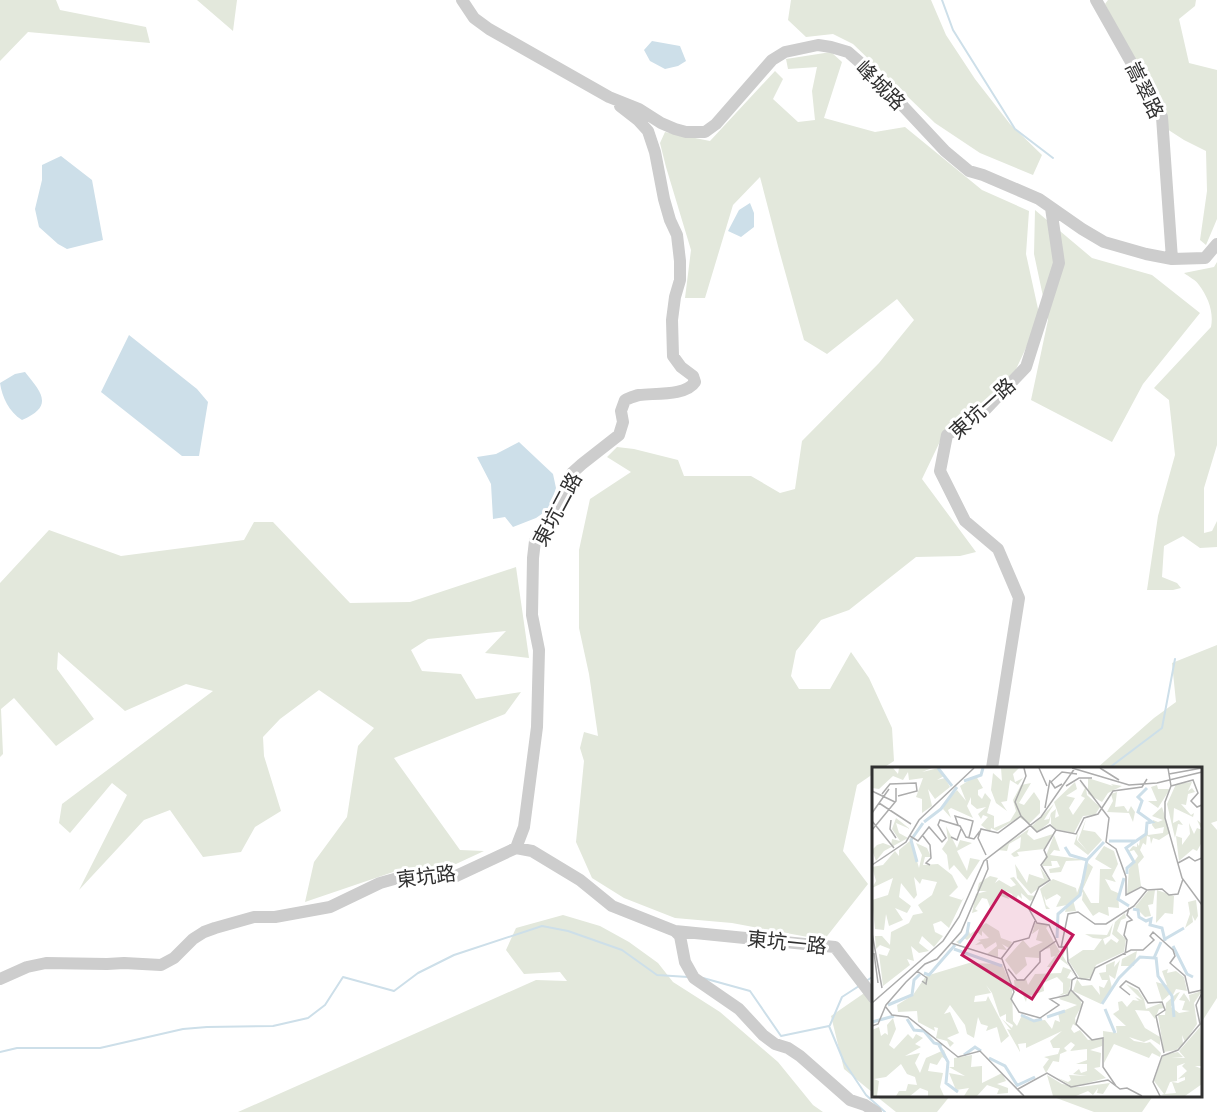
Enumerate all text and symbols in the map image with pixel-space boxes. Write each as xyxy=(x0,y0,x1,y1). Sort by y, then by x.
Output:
street label: 峰城路 xyxy=(852,56,910,114)
street label: 嵩翠路 xyxy=(1122,58,1168,122)
street label: 東坑一路 xyxy=(945,373,1019,443)
street label: 東坑二路 xyxy=(528,468,586,550)
inset map xyxy=(872,767,1202,1097)
street label: 東坑路 xyxy=(395,861,457,891)
street label: 東坑一路 xyxy=(746,926,828,958)

